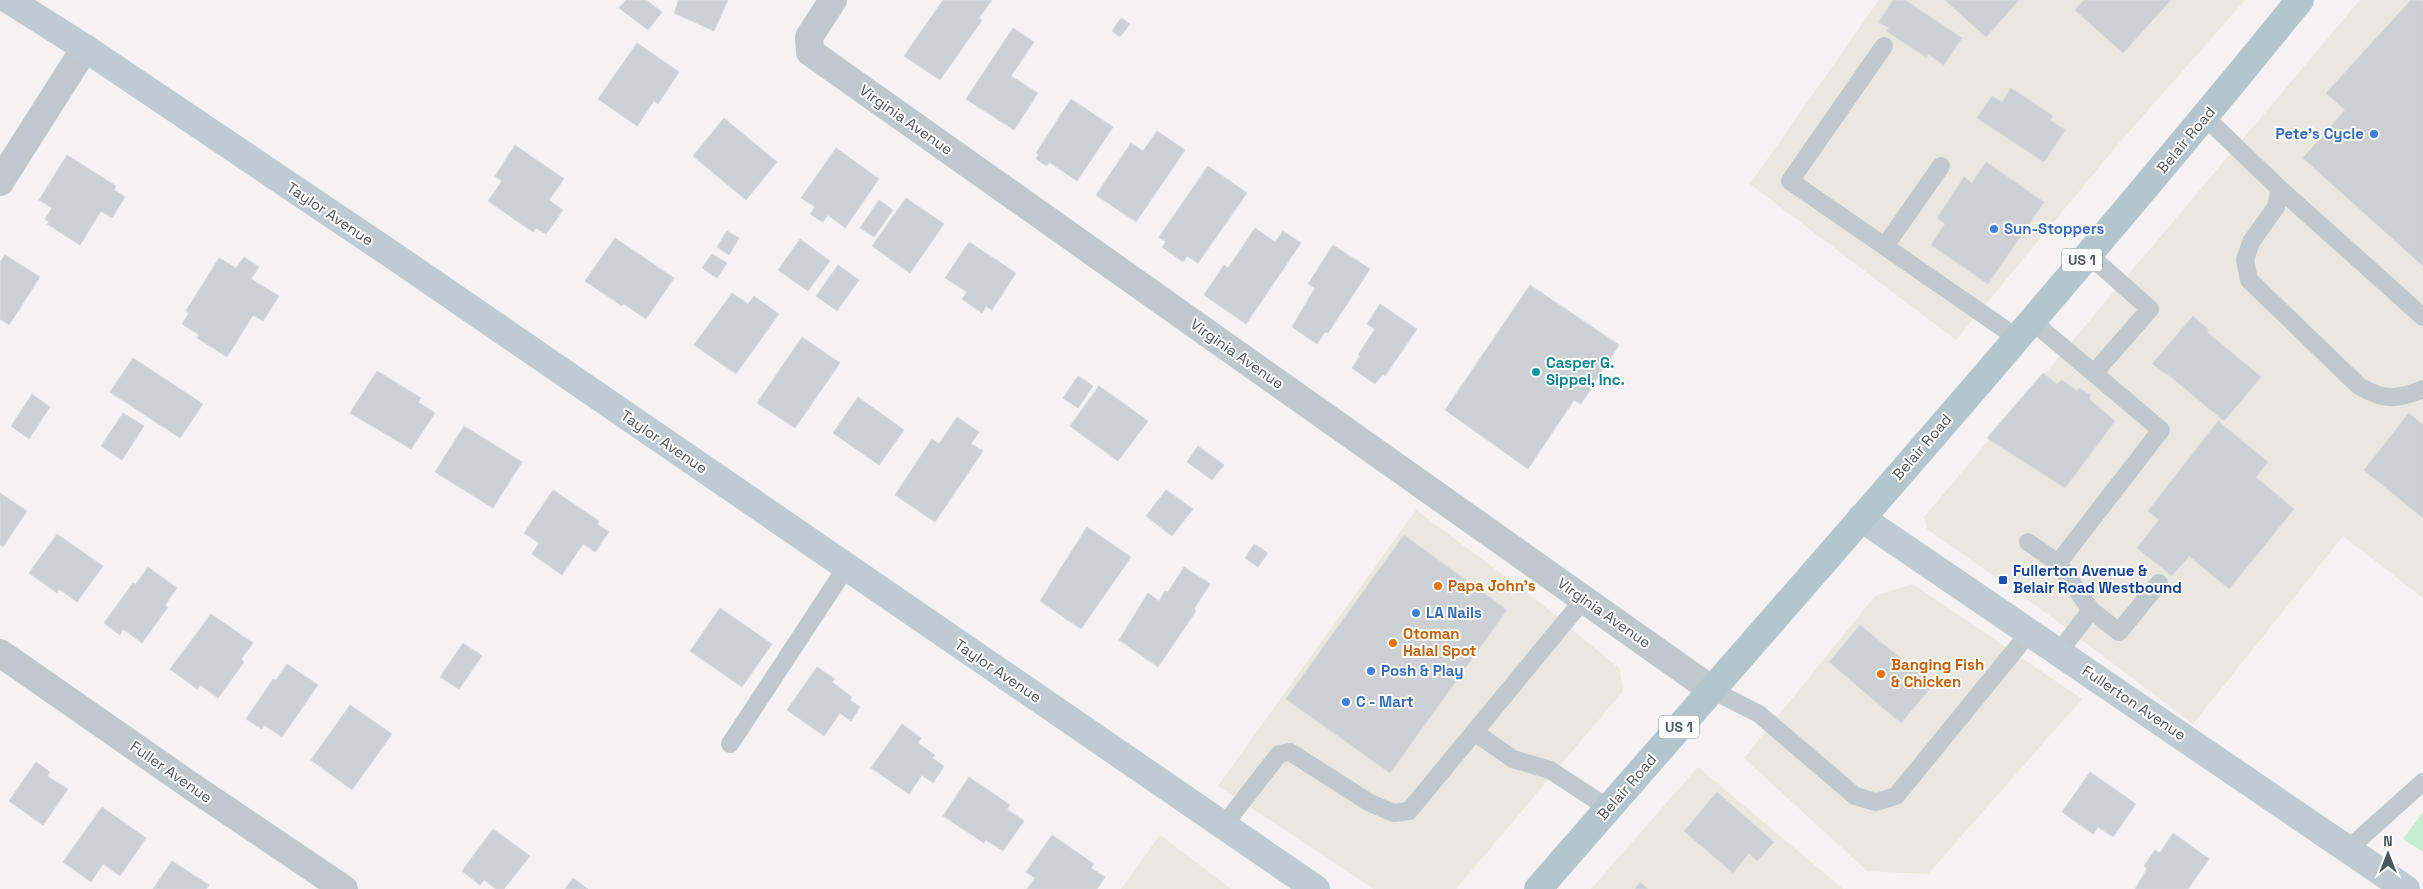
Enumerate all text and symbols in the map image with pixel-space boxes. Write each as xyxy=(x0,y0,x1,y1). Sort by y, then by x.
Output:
street label: Virginia Avenue xyxy=(856,80,957,159)
street label: Belair Road xyxy=(2152,103,2219,177)
place label: Pete's Cycle xyxy=(2276,124,2364,143)
marker: Pete's Cycle xyxy=(2368,128,2380,140)
street label: Taylor Avenue xyxy=(283,178,377,250)
place label: Sun-Stoppers xyxy=(2004,219,2104,238)
marker: Sun-Stoppers xyxy=(1988,223,2000,235)
road number: US 1 xyxy=(2062,248,2102,272)
street label: Virginia Avenue xyxy=(1187,314,1288,393)
place label: Casper G. Sippel, Inc. xyxy=(1546,353,1625,389)
marker: Casper G. Sippel, Inc. xyxy=(1530,366,1542,378)
street label: Taylor Avenue xyxy=(617,406,711,478)
street label: Belair Road xyxy=(1888,410,1955,484)
place label: Fullerton Avenue & Belair Road Westbound xyxy=(2013,561,2182,597)
street label: Virginia Avenue xyxy=(1554,573,1655,652)
marker: Fullerton Avenue & Belair Road Westbound xyxy=(1997,574,2009,586)
place label: Papa John's xyxy=(1448,576,1536,595)
marker: Papa John's xyxy=(1432,580,1444,592)
place label: LA Nails xyxy=(1426,603,1482,622)
marker: LA Nails xyxy=(1410,607,1422,619)
place label: Otoman Halal Spot xyxy=(1403,624,1477,660)
street label: Taylor Avenue xyxy=(951,635,1045,707)
marker: Otoman Halal Spot xyxy=(1387,637,1399,649)
place label: Banging Fish & Chicken xyxy=(1891,655,1984,691)
place label: Posh & Play xyxy=(1381,661,1463,680)
street label: Fullerton Avenue xyxy=(2079,661,2190,744)
marker: Posh & Play xyxy=(1365,665,1377,677)
marker: Banging Fish & Chicken xyxy=(1875,668,1887,680)
place label: C - Mart xyxy=(1356,692,1414,711)
marker: C - Mart xyxy=(1340,696,1352,708)
road number: US 1 xyxy=(1659,716,1699,739)
street label: Fuller Avenue xyxy=(127,736,216,807)
street label: Belair Road xyxy=(1593,750,1660,824)
north arrow xyxy=(2363,829,2413,879)
text: N xyxy=(2383,832,2393,850)

